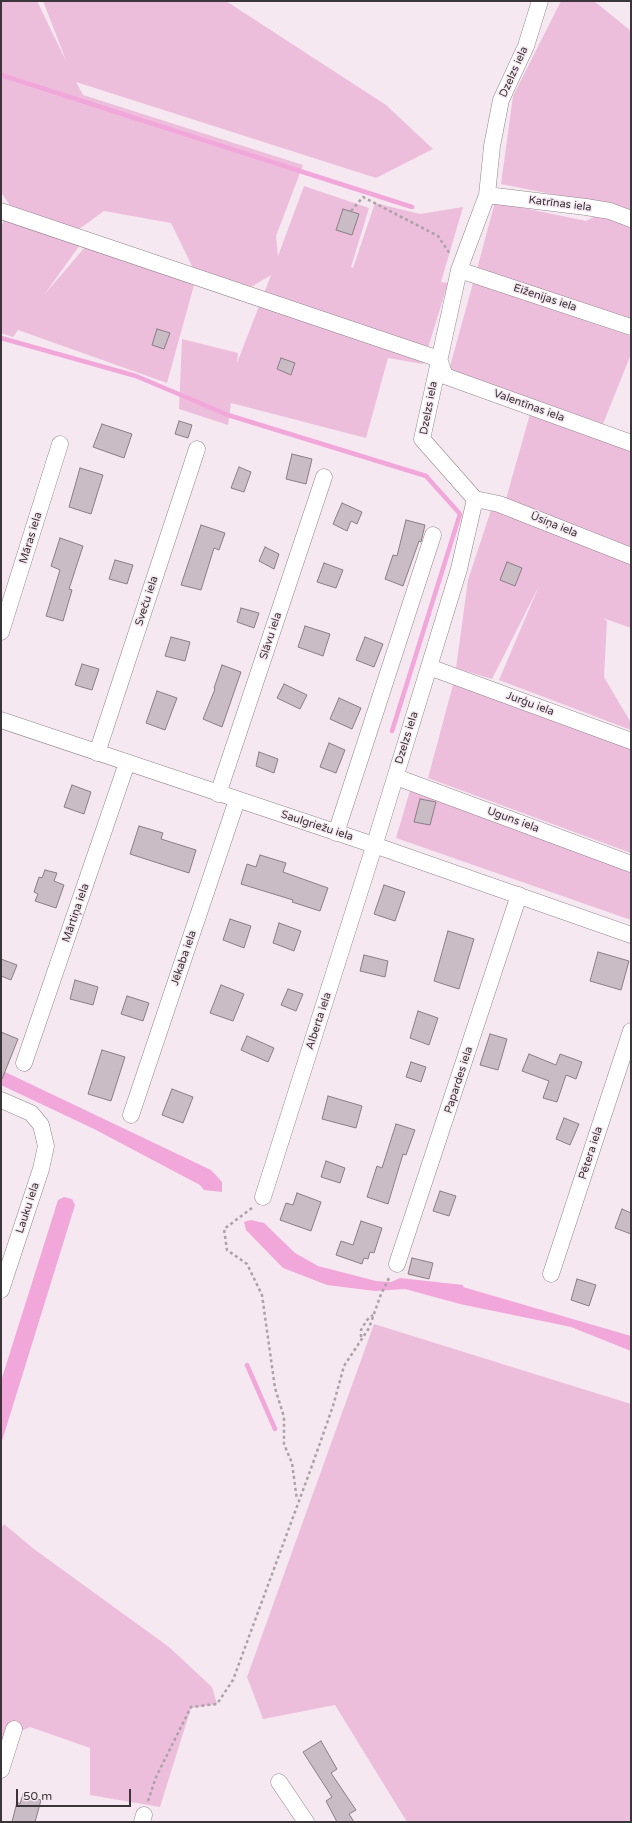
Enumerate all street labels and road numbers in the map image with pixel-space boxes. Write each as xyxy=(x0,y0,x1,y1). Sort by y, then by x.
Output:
street label: Dzelzs iela xyxy=(497,45,531,99)
street label: Katrīnas iela xyxy=(528,194,592,214)
street label: Eiženijas iela xyxy=(512,282,578,314)
street label: Dzelzs iela xyxy=(417,380,441,436)
street label: Valentīnas iela xyxy=(492,387,566,425)
street label: Ūsiņa iela xyxy=(528,510,580,540)
street label: Māras iela xyxy=(17,511,45,565)
street label: Sveču iela xyxy=(133,574,161,628)
street label: Slāvu iela xyxy=(257,611,285,661)
street label: Jurģu iela xyxy=(504,689,556,719)
street label: Dzelzs iela xyxy=(393,710,421,766)
street label: Uguns iela xyxy=(485,804,541,836)
street label: Saulgriežu iela xyxy=(279,808,355,844)
street label: Mārtiņa iela xyxy=(60,882,92,944)
street label: Jēkaba iela xyxy=(168,929,200,987)
street label: Alberta iela xyxy=(304,991,334,1051)
street label: Papardes iela xyxy=(442,1045,476,1115)
street label: Pētera iela xyxy=(576,1125,606,1181)
street label: Lauku iela xyxy=(14,1181,42,1235)

